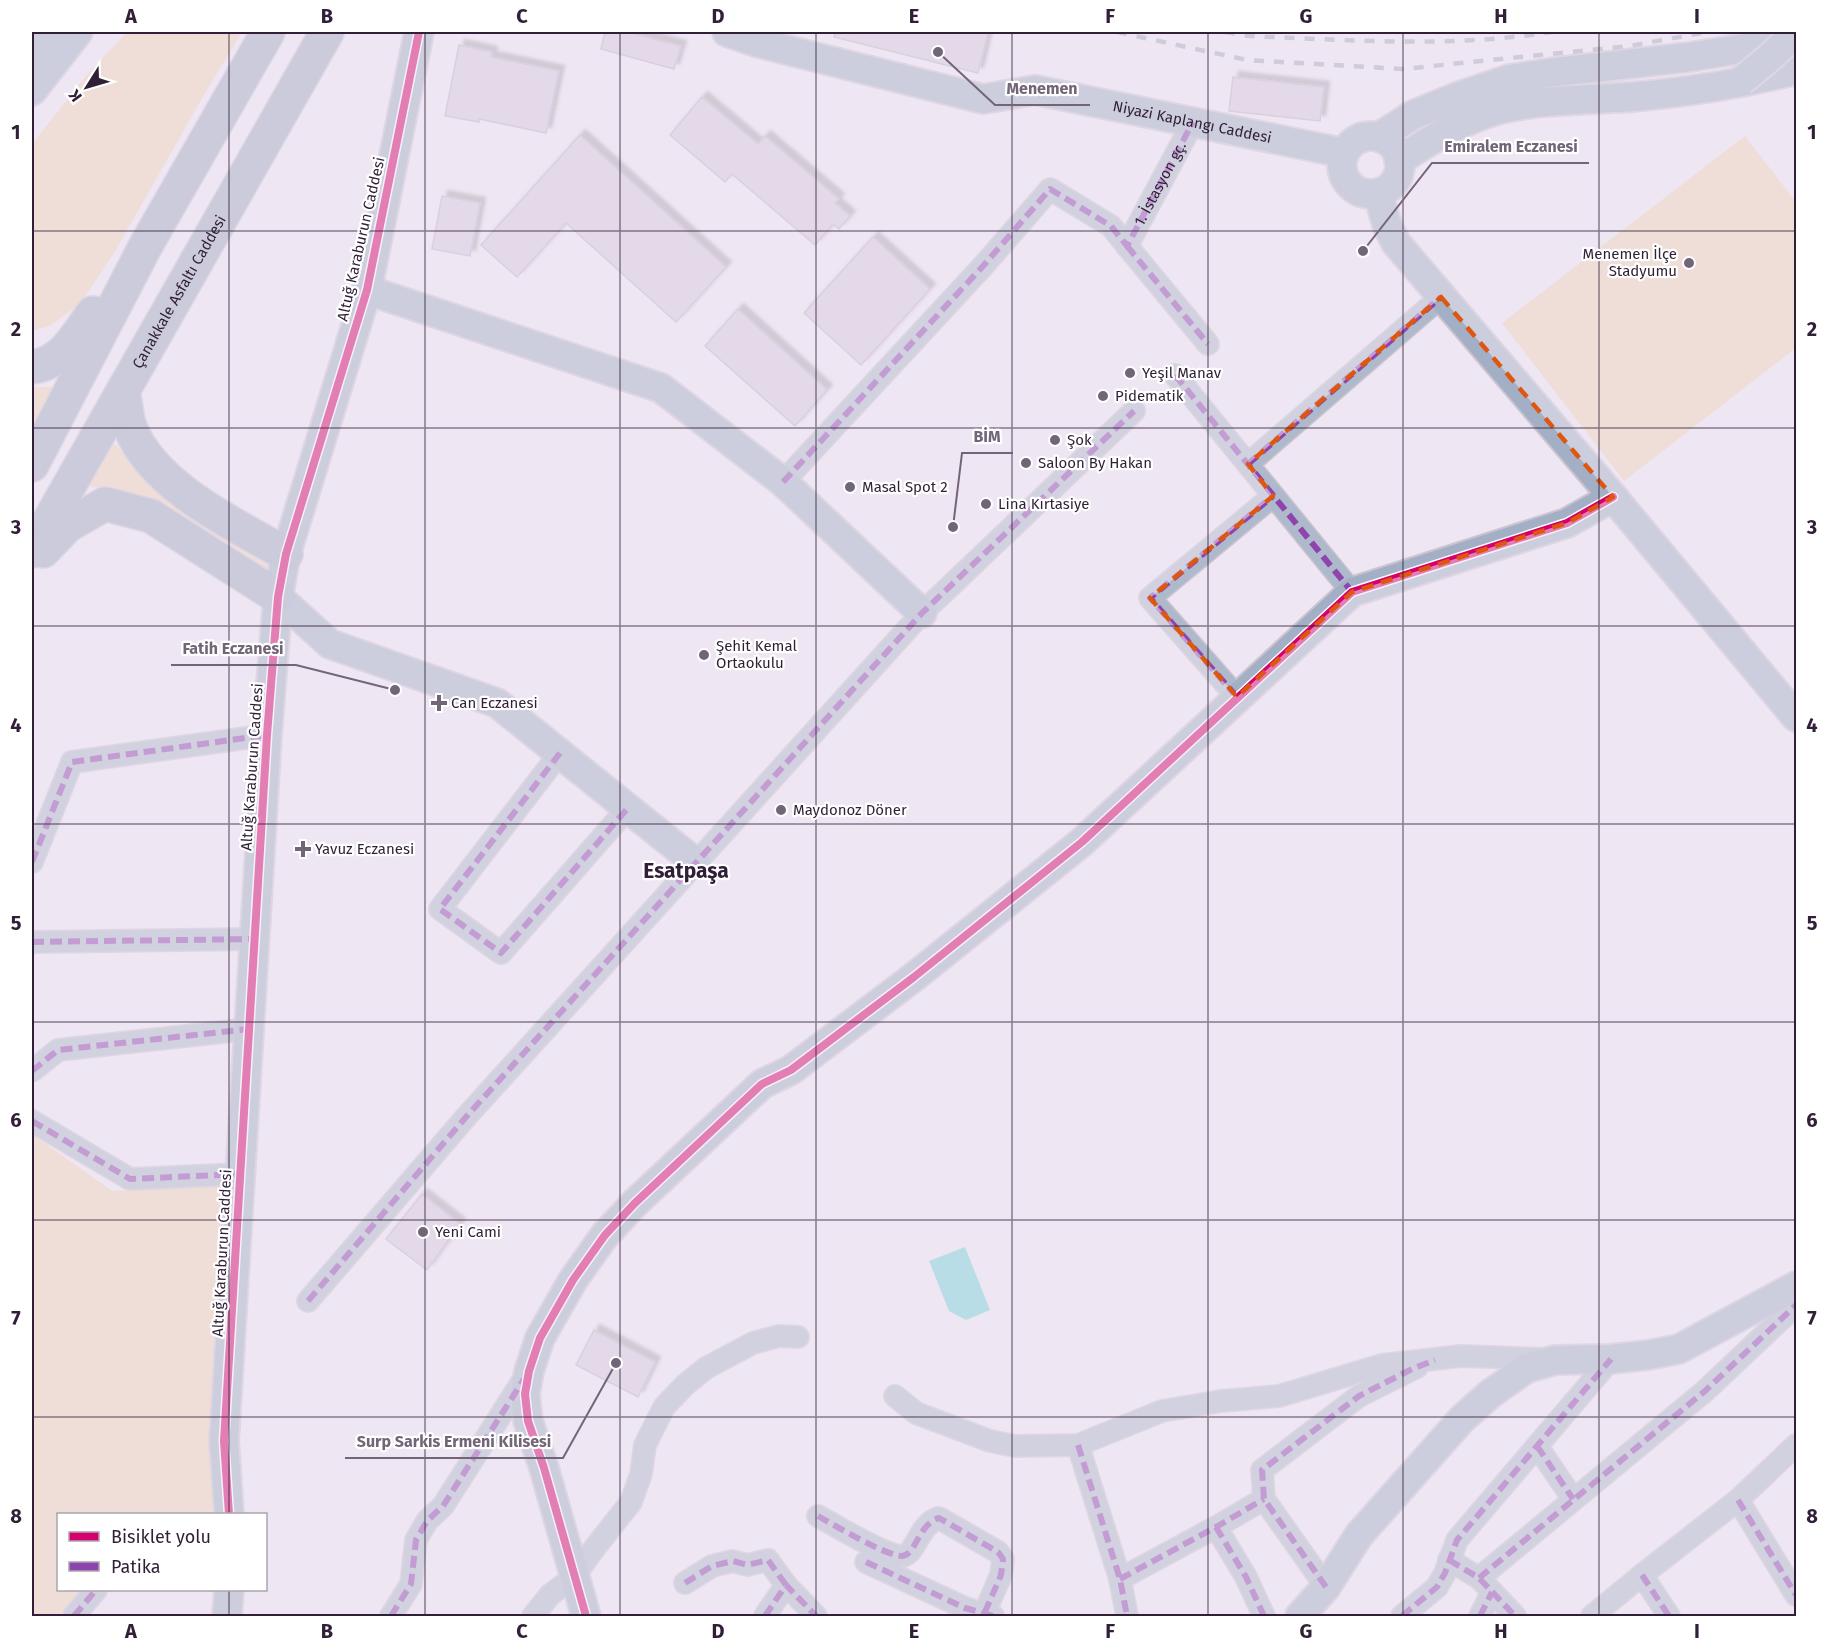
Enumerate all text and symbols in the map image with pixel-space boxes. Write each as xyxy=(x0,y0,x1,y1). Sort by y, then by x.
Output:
text: A xyxy=(124,4,138,28)
text: B xyxy=(321,4,333,28)
text: C xyxy=(516,4,528,28)
text: D xyxy=(711,4,725,28)
text: E xyxy=(909,4,919,28)
text: F xyxy=(1105,4,1115,28)
text: G xyxy=(1300,4,1312,28)
text: H xyxy=(1494,4,1508,28)
text: I xyxy=(1694,4,1700,28)
north arrow xyxy=(57,57,117,117)
callout: Menemen xyxy=(995,71,1090,105)
text: Menemen xyxy=(1006,79,1078,98)
text: K xyxy=(64,85,86,105)
street label: Niyazi Kaplangı Caddesi xyxy=(1111,97,1273,147)
text: 1 xyxy=(11,120,21,144)
text: 1 xyxy=(1807,120,1817,144)
callout: Emiralem Eczanesi xyxy=(1432,129,1589,163)
text: Emiralem Eczanesi xyxy=(1444,137,1578,156)
street label: 1. İstasyon gç. xyxy=(1130,138,1190,229)
street label: Altuğ Karaburun Caddesi xyxy=(333,155,389,323)
street label: Çanakkale Asfaltı Caddesi xyxy=(129,212,230,372)
place label: Menemen İlçe Stadyumu xyxy=(1583,245,1677,280)
marker: Menemen İlçe Stadyumu xyxy=(1682,256,1696,270)
text: 2 xyxy=(11,317,21,341)
text: 2 xyxy=(1807,317,1817,341)
place label: Yeşil Manav xyxy=(1142,364,1222,382)
marker: Yeşil Manav xyxy=(1123,366,1137,380)
place label: Pidematik xyxy=(1115,387,1184,405)
marker: Pidematik xyxy=(1096,389,1110,403)
callout: BİM xyxy=(962,419,1013,453)
text: BİM xyxy=(973,427,1001,446)
place label: Şok xyxy=(1067,431,1092,449)
marker: Şok xyxy=(1048,433,1062,447)
place label: Saloon By Hakan xyxy=(1038,454,1152,472)
marker: Saloon By Hakan xyxy=(1019,456,1033,470)
place label: Masal Spot 2 xyxy=(862,478,948,496)
marker: Masal Spot 2 xyxy=(843,480,857,494)
place label: Lina Kırtasiye xyxy=(998,495,1090,513)
marker: Lina Kırtasiye xyxy=(979,497,993,511)
text: 3 xyxy=(10,515,21,539)
text: 3 xyxy=(1806,515,1817,539)
callout: Fatih Eczanesi xyxy=(171,631,296,665)
place label: Şehit Kemal Ortaokulu xyxy=(716,637,797,672)
text: Fatih Eczanesi xyxy=(182,639,284,658)
marker: Şehit Kemal Ortaokulu xyxy=(697,648,711,662)
street label: Altuğ Karaburun Caddesi xyxy=(237,683,267,851)
place label: Can Eczanesi xyxy=(451,694,538,712)
marker: Can Eczanesi xyxy=(432,696,446,710)
text: 4 xyxy=(10,713,22,737)
text: 4 xyxy=(1806,713,1818,737)
place label: Maydonoz Döner xyxy=(793,801,907,819)
marker: Maydonoz Döner xyxy=(774,803,788,817)
place label: Yavuz Eczanesi xyxy=(315,840,414,858)
marker: Yavuz Eczanesi xyxy=(296,842,310,856)
district label: Esatpaşa xyxy=(643,858,729,884)
text: 5 xyxy=(11,911,22,935)
text: 5 xyxy=(1807,911,1818,935)
text: 6 xyxy=(10,1108,22,1132)
text: 6 xyxy=(1806,1108,1818,1132)
street label: Altuğ Karaburun Caddesi xyxy=(209,1169,235,1337)
place label: Yeni Cami xyxy=(435,1223,501,1241)
marker: Yeni Cami xyxy=(416,1225,430,1239)
text: 7 xyxy=(11,1306,21,1330)
text: 7 xyxy=(1807,1306,1817,1330)
callout: Surp Sarkis Ermeni Kilisesi xyxy=(345,1424,563,1458)
text: Surp Sarkis Ermeni Kilisesi xyxy=(357,1432,551,1451)
text: 8 xyxy=(10,1504,22,1528)
text: 8 xyxy=(1806,1504,1818,1528)
legend xyxy=(57,1513,267,1591)
text: Bisiklet yolu xyxy=(111,1526,211,1548)
text: Patika xyxy=(111,1556,161,1578)
text: A xyxy=(124,1619,138,1643)
text: B xyxy=(321,1619,333,1643)
text: C xyxy=(516,1619,528,1643)
text: D xyxy=(711,1619,725,1643)
text: E xyxy=(909,1619,919,1643)
text: F xyxy=(1105,1619,1115,1643)
text: G xyxy=(1300,1619,1312,1643)
text: H xyxy=(1494,1619,1508,1643)
text: I xyxy=(1694,1619,1700,1643)

